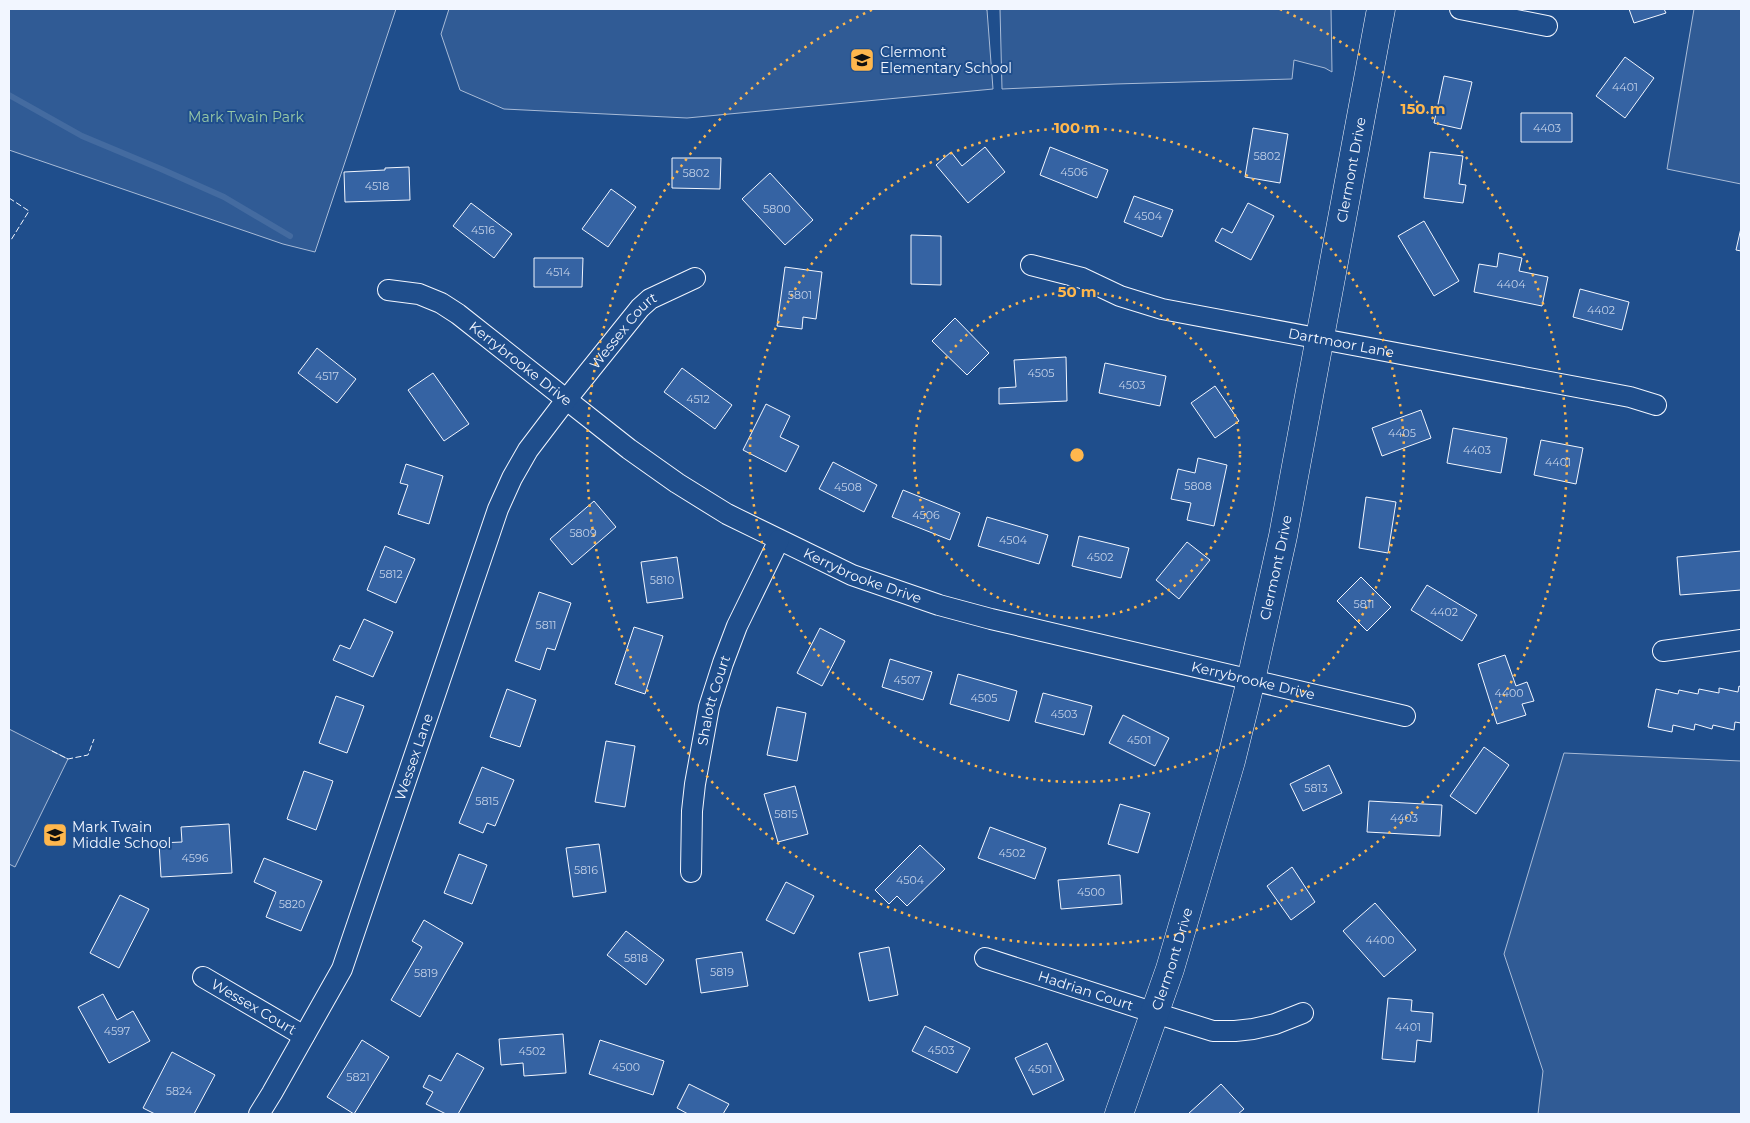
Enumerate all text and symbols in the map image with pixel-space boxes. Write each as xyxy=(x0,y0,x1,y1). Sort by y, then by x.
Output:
place label: Clermont Elementary School xyxy=(880,43,1012,77)
school or university icon: Clermont Elementary School xyxy=(849,47,875,73)
house number: 4401 xyxy=(1612,80,1638,94)
text: 150 m xyxy=(1401,99,1445,118)
park label: Mark Twain Park xyxy=(188,108,305,126)
street label: Clermont Drive xyxy=(1332,115,1370,224)
text: 100 m xyxy=(1054,118,1100,137)
house number: 4403 xyxy=(1533,121,1561,135)
house number: 5802 xyxy=(1254,149,1280,163)
house number: 4506 xyxy=(1060,165,1088,179)
house number: 5802 xyxy=(683,166,709,180)
house number: 4518 xyxy=(365,179,389,193)
house number: 5800 xyxy=(763,202,791,216)
house number: 4504 xyxy=(1134,209,1163,223)
house number: 4516 xyxy=(471,223,495,237)
house number: 4514 xyxy=(546,265,571,279)
house number: 4404 xyxy=(1496,277,1526,291)
text: 50 m xyxy=(1057,282,1097,301)
street label: Wessex Court xyxy=(585,288,660,373)
house number: 5801 xyxy=(788,288,812,302)
house number: 4402 xyxy=(1587,303,1615,317)
street label: Kerrybrooke Drive xyxy=(465,317,576,410)
street label: Dartmoor Lane xyxy=(1287,324,1396,361)
house number: 4505 xyxy=(1028,366,1054,380)
house number: 4517 xyxy=(315,369,339,383)
house number: 4503 xyxy=(1119,378,1145,392)
house number: 4512 xyxy=(686,392,710,406)
house number: 4405 xyxy=(1388,426,1416,440)
house number: 4403 xyxy=(1463,443,1491,457)
centre of rings xyxy=(1068,446,1086,464)
house number: 4401 xyxy=(1545,455,1571,469)
house number: 5808 xyxy=(1184,479,1212,493)
house number: 4508 xyxy=(834,480,862,494)
house number: 4506 xyxy=(912,508,940,522)
street label: Clermont Drive xyxy=(1256,514,1296,622)
house number: 5809 xyxy=(569,526,597,540)
house number: 4504 xyxy=(999,533,1028,547)
street label: Kerrybrooke Drive xyxy=(800,544,924,607)
house number: 4502 xyxy=(1086,550,1114,564)
house number: 5812 xyxy=(379,567,403,581)
house number: 5810 xyxy=(650,573,674,587)
house number: 5811 xyxy=(1353,597,1375,611)
house number: 4402 xyxy=(1430,605,1458,619)
house number: 5811 xyxy=(535,618,557,632)
street label: Shalott Court xyxy=(693,652,734,747)
street label: Kerrybrooke Drive xyxy=(1190,657,1317,704)
house number: 4507 xyxy=(893,673,921,687)
house number: 4400 xyxy=(1494,686,1524,700)
house number: 4505 xyxy=(971,691,997,705)
house number: 4503 xyxy=(1051,707,1077,721)
street label: Wessex Lane xyxy=(391,711,437,803)
house number: 4501 xyxy=(1127,733,1151,747)
house number: 5813 xyxy=(1304,781,1328,795)
house number: 5815 xyxy=(475,794,499,808)
house number: 5815 xyxy=(774,807,798,821)
house number: 4403 xyxy=(1390,811,1418,825)
place label: Mark Twain Middle School xyxy=(72,818,171,852)
school or university icon: Mark Twain Middle School xyxy=(42,822,68,848)
house number: 4502 xyxy=(998,846,1026,860)
house number: 4596 xyxy=(182,851,209,865)
house number: 5816 xyxy=(574,863,598,877)
house number: 4504 xyxy=(896,873,925,887)
house number: 4500 xyxy=(1077,885,1105,899)
house number: 5820 xyxy=(279,897,305,911)
street label: Clermont Drive xyxy=(1147,905,1197,1013)
house number: 4400 xyxy=(1365,933,1395,947)
house number: 5818 xyxy=(624,951,648,965)
house number: 5819 xyxy=(710,965,734,979)
house number: 5819 xyxy=(414,966,438,980)
street label: Hadrian Court xyxy=(1036,967,1136,1015)
street label: Wessex Court xyxy=(208,975,300,1039)
house number: 4401 xyxy=(1395,1020,1421,1034)
house number: 4597 xyxy=(104,1024,130,1038)
house number: 4503 xyxy=(928,1043,954,1057)
house number: 4502 xyxy=(518,1044,546,1058)
house number: 4500 xyxy=(612,1060,640,1074)
house number: 4501 xyxy=(1028,1062,1052,1076)
house number: 5821 xyxy=(346,1070,370,1084)
house number: 5824 xyxy=(166,1084,193,1098)

